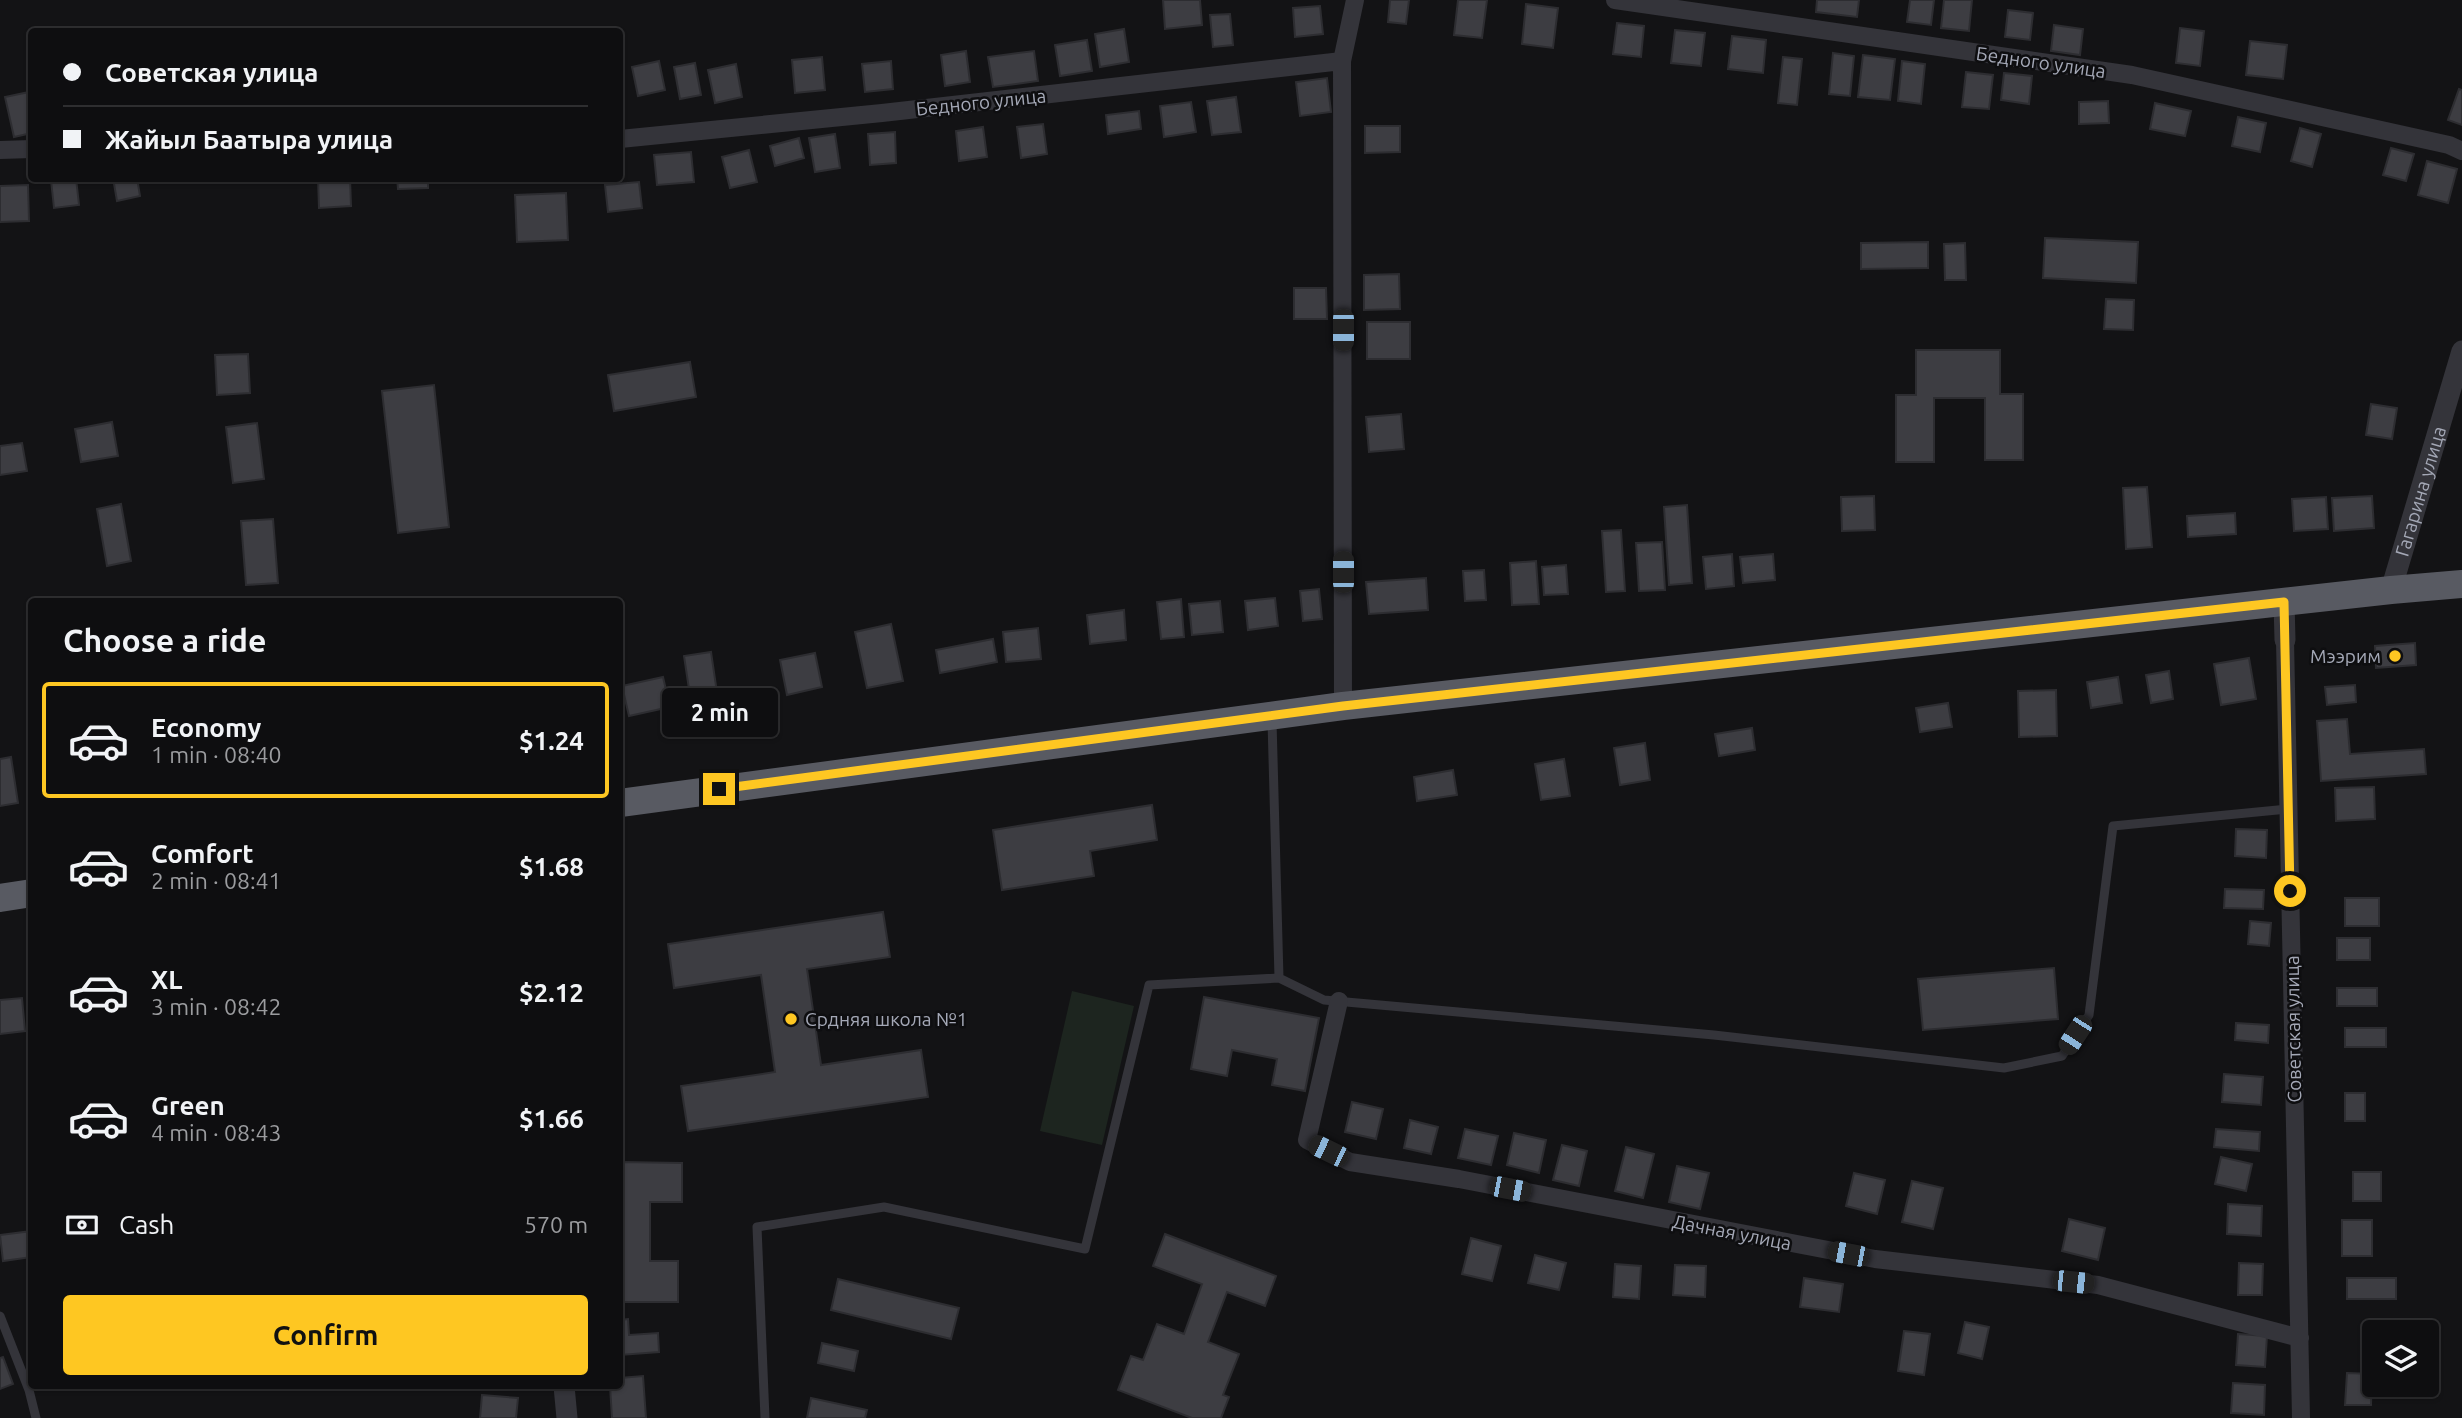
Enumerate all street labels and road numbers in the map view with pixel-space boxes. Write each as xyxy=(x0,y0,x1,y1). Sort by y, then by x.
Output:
street label: Бедного улица xyxy=(1975,42,2107,82)
street label: Бедного улица xyxy=(915,84,1047,120)
street label: Гагарина улица xyxy=(2391,424,2450,559)
street label: Советская улица xyxy=(2281,955,2305,1103)
street label: Дачная улица xyxy=(1671,1210,1793,1254)

